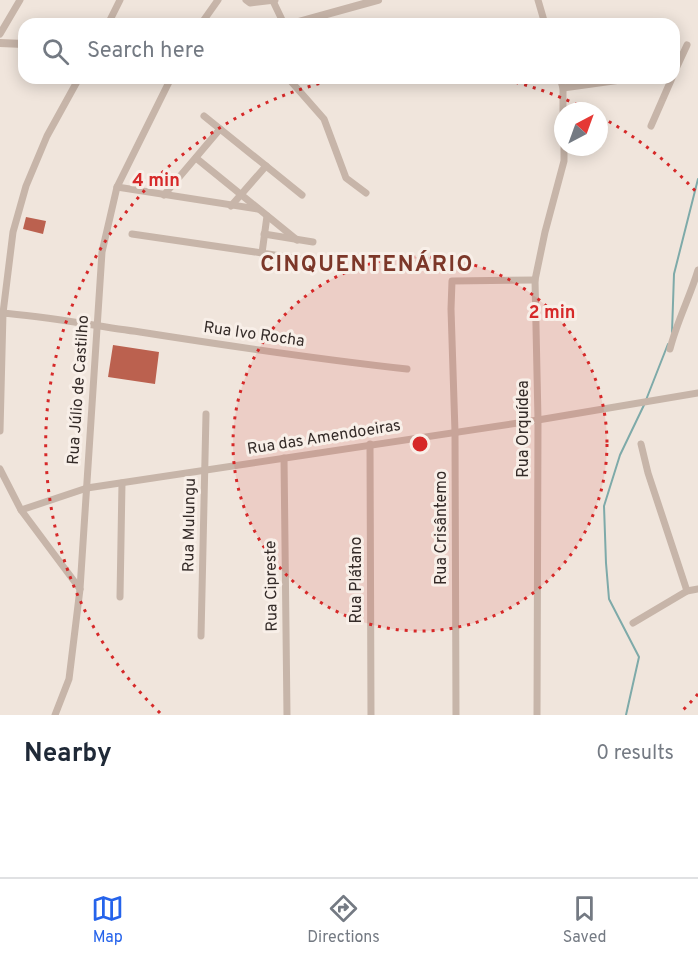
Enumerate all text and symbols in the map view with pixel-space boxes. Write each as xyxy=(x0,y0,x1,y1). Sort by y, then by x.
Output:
search box xyxy=(18,18,680,84)
icon: search xyxy=(39,35,72,68)
text: Search here xyxy=(87,38,205,65)
north arrow xyxy=(554,102,608,156)
text: 4 min xyxy=(132,170,180,193)
district label: CINQUENTENÁRIO xyxy=(260,250,474,279)
text: 2 min xyxy=(528,302,576,325)
street label: Rua Júlio de Castilho xyxy=(64,314,94,466)
street label: Rua Ivo Rocha xyxy=(202,318,306,352)
street label: Rua Orquídea xyxy=(514,380,534,478)
street label: Rua das Amendoeiras xyxy=(246,416,402,460)
centre of rings xyxy=(410,434,430,454)
street label: Rua Crisântemo xyxy=(432,471,452,585)
street label: Rua Mulungu xyxy=(179,478,201,572)
street label: Rua Plátano xyxy=(347,536,367,624)
street label: Rua Cipreste xyxy=(261,540,283,632)
text: Nearby xyxy=(24,738,112,771)
text: 0 results xyxy=(596,741,674,767)
tab: Map xyxy=(91,892,124,948)
tab: Directions xyxy=(307,892,380,948)
tab: Saved xyxy=(563,892,607,948)

